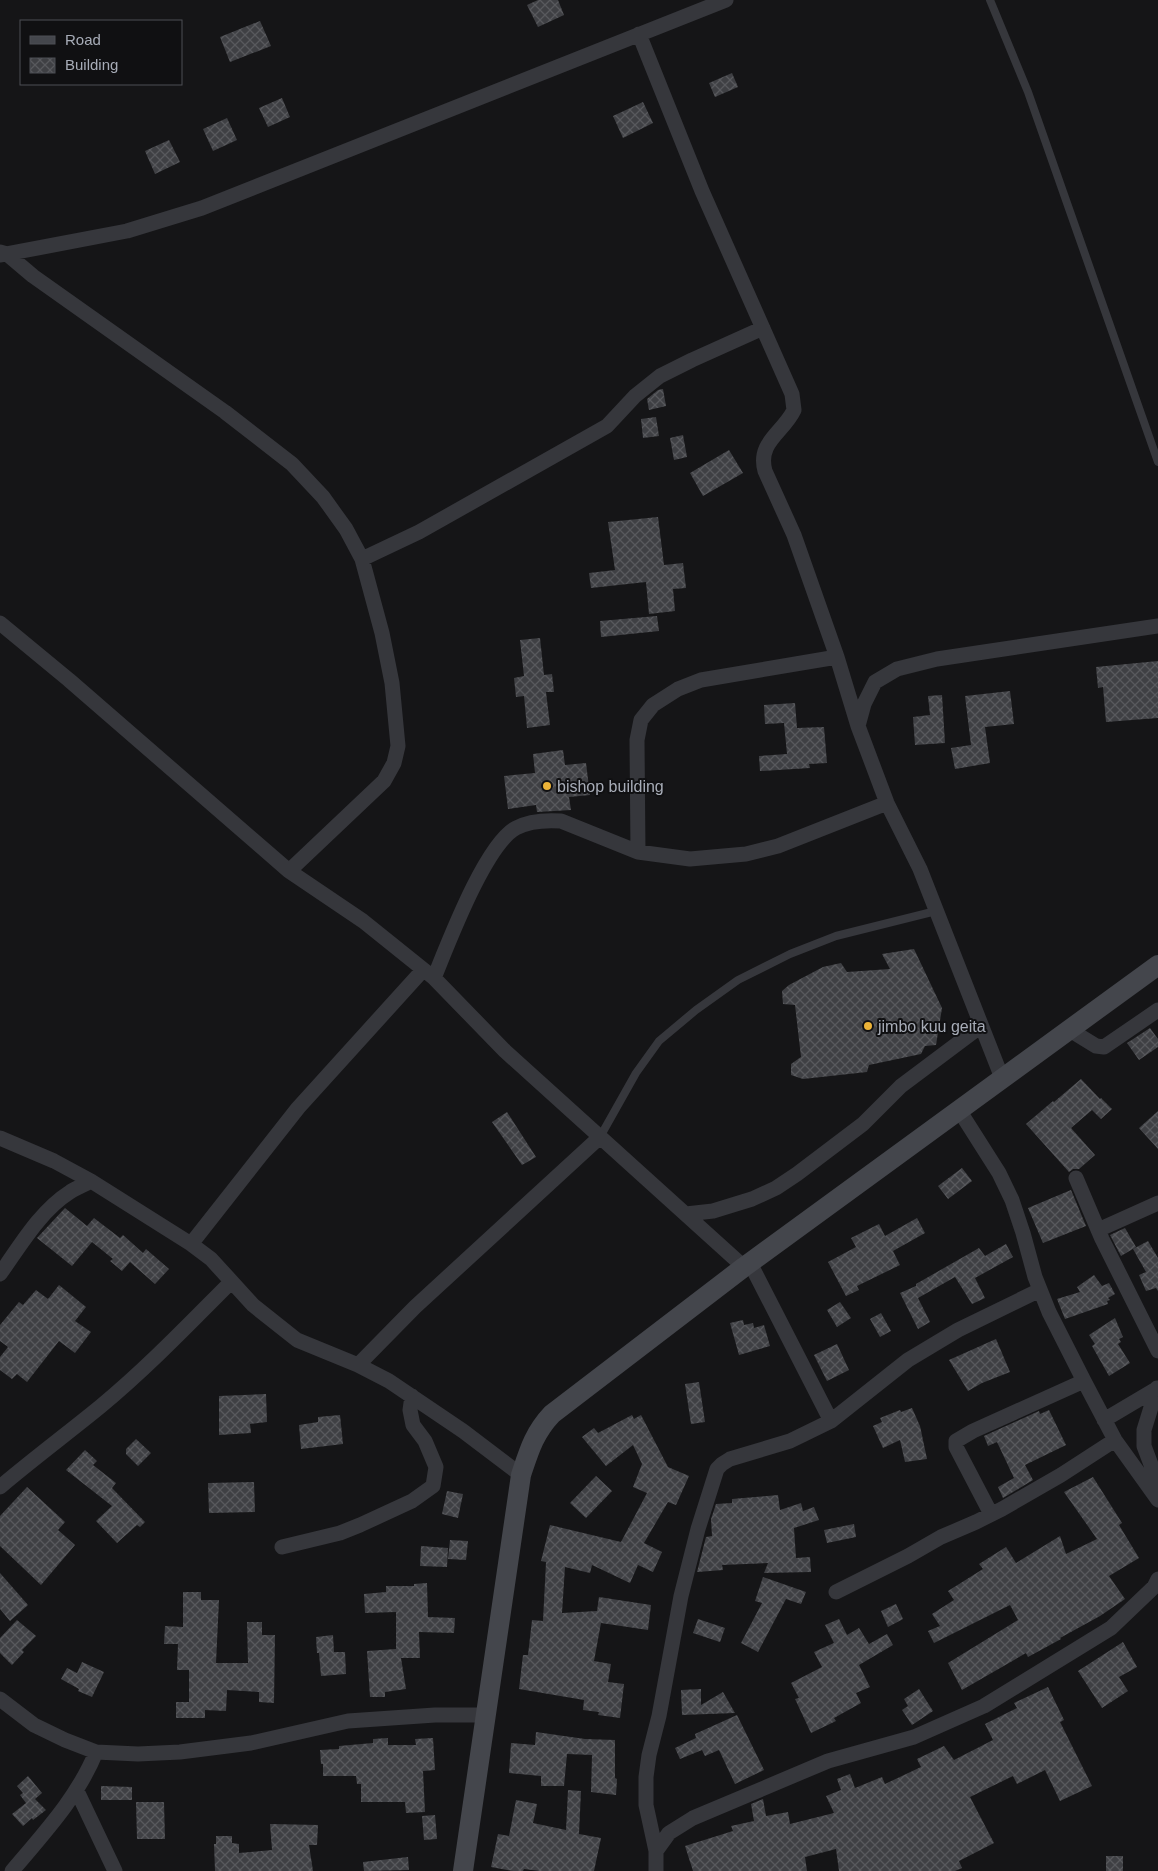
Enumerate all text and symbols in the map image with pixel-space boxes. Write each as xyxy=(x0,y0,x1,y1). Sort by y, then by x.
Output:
legend xyxy=(20,20,182,85)
text: Road xyxy=(65,31,101,48)
text: Building xyxy=(65,56,118,73)
place label: bishop building xyxy=(557,778,664,795)
marker: bishop building xyxy=(541,780,553,792)
place label: jimbo kuu geita xyxy=(877,1018,986,1035)
marker: jimbo kuu geita xyxy=(862,1020,874,1032)

